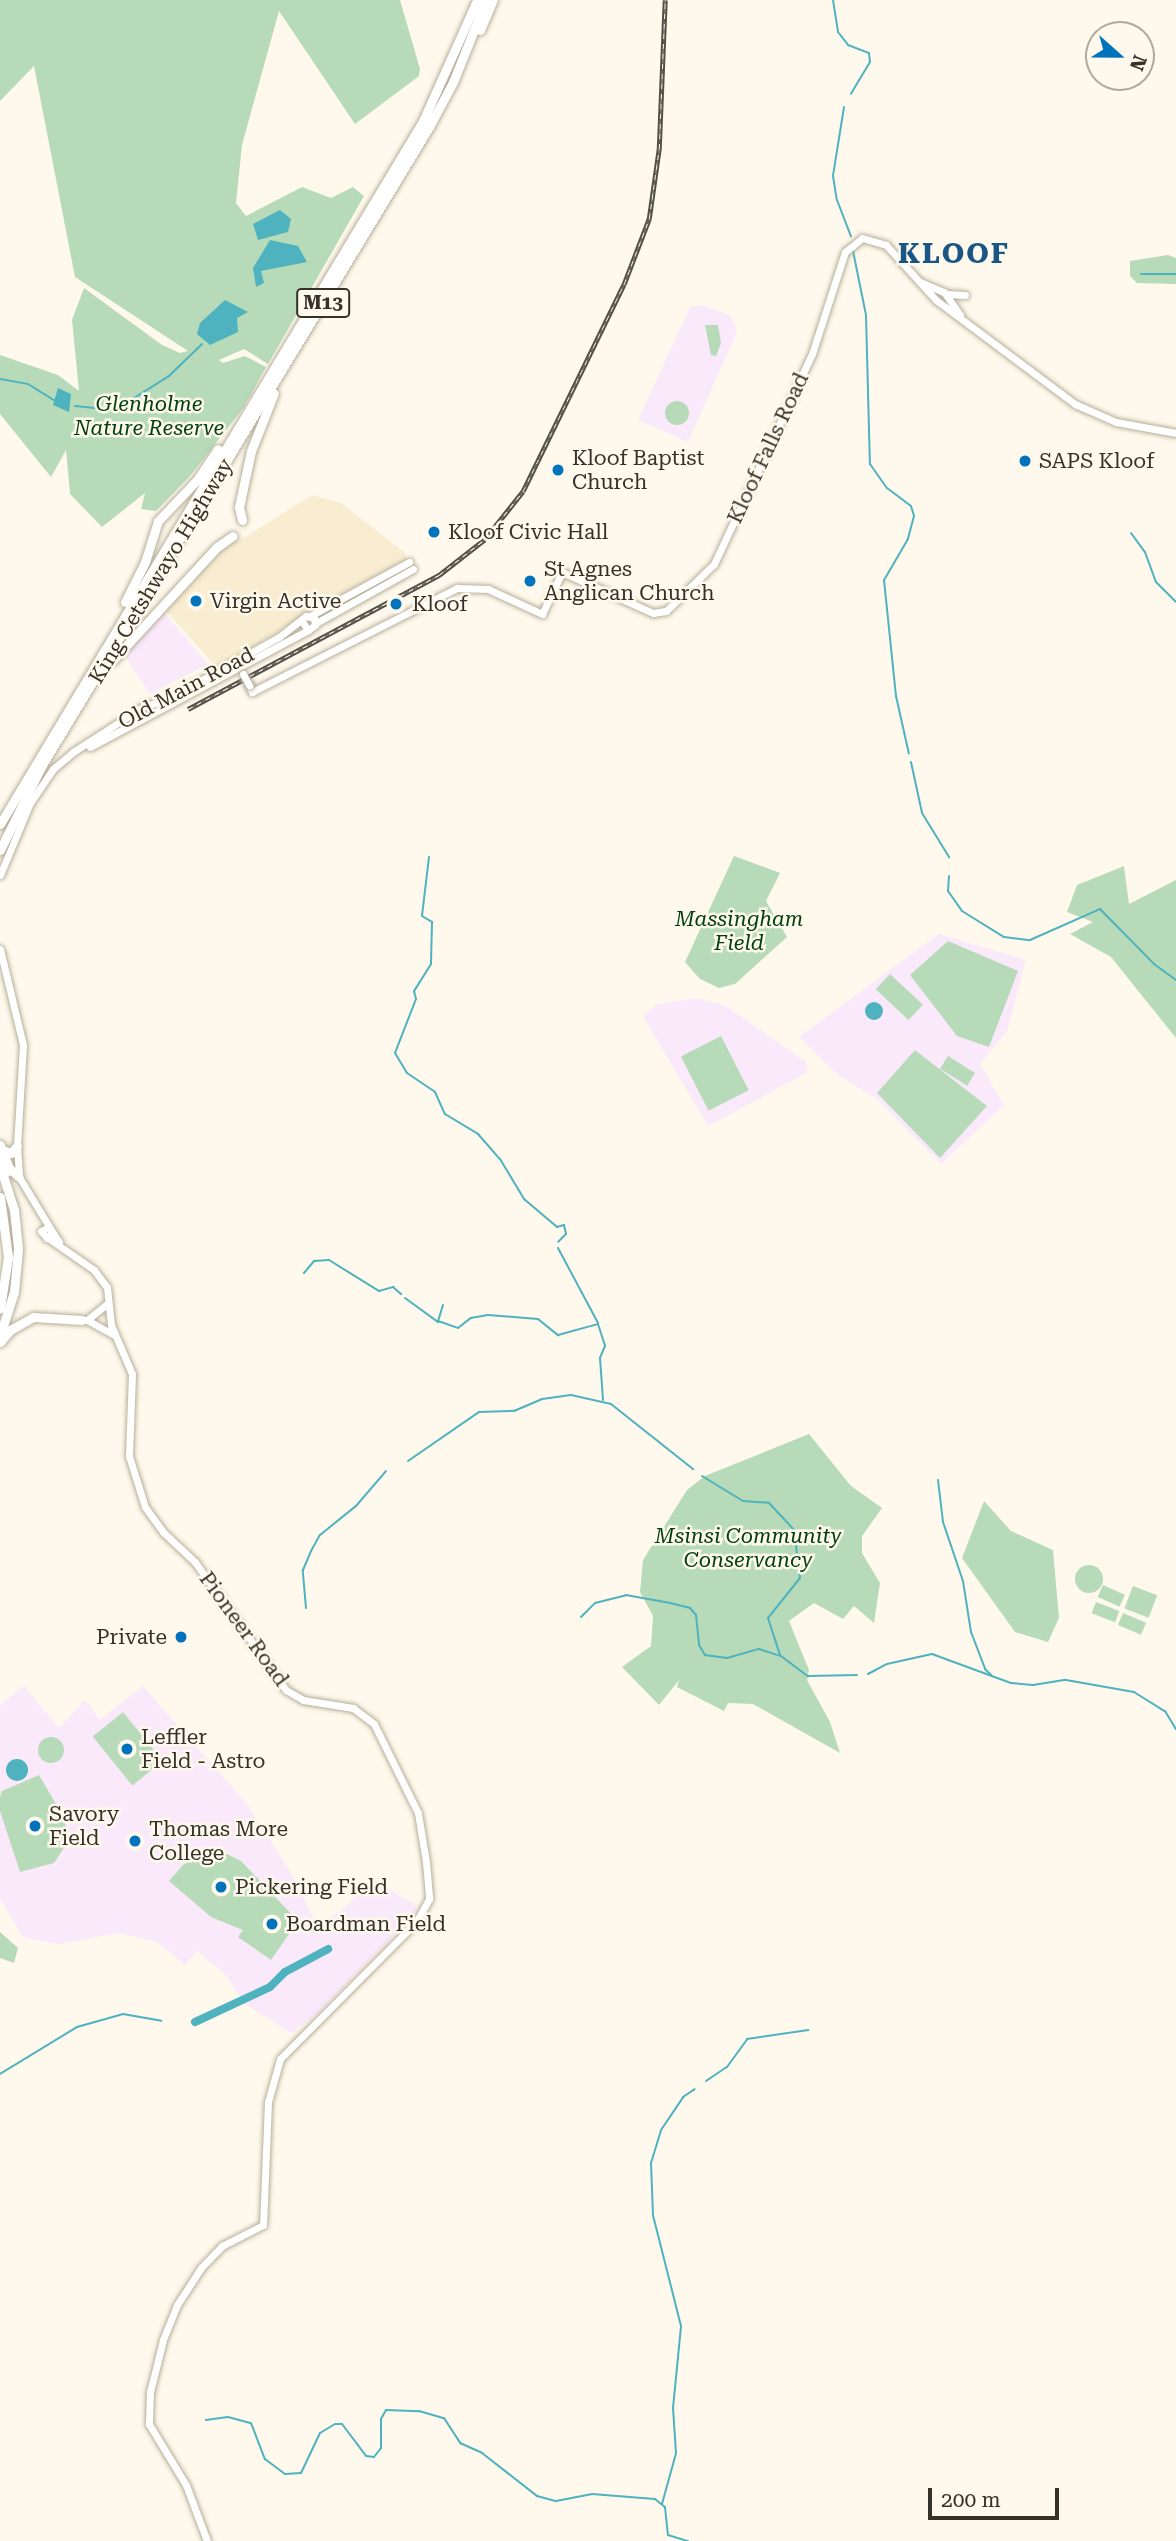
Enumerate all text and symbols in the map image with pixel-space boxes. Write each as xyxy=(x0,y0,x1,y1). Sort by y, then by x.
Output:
north arrow xyxy=(1085,21,1155,91)
text: N xyxy=(1125,52,1152,74)
district label: KLOOF xyxy=(899,237,1009,271)
road number: M13 xyxy=(295,288,351,318)
street label: Kloof Falls Road xyxy=(722,369,814,527)
park label: Glenholme Nature Reserve xyxy=(74,391,224,441)
place label: Kloof Baptist Church xyxy=(572,445,704,495)
place label: SAPS Kloof xyxy=(1039,448,1154,474)
marker: SAPS Kloof xyxy=(1017,453,1033,469)
street label: King Cetshwayo Highway xyxy=(84,454,238,688)
marker: Kloof Baptist Church xyxy=(550,462,566,478)
place label: Kloof Civic Hall xyxy=(448,519,608,545)
marker: Kloof Civic Hall xyxy=(426,524,442,540)
place label: St Agnes Anglican Church xyxy=(544,556,715,606)
marker: St Agnes Anglican Church xyxy=(522,573,538,589)
place label: Virgin Active xyxy=(210,588,341,614)
place label: Kloof xyxy=(412,591,467,617)
marker: Virgin Active xyxy=(188,593,204,609)
marker: Kloof xyxy=(386,594,406,614)
street label: Old Main Road xyxy=(114,642,258,734)
park label: Massingham Field xyxy=(675,906,803,956)
park label: Msinsi Community Conservancy xyxy=(655,1523,841,1573)
street label: Pioneer Road xyxy=(194,1567,294,1691)
place label: Private xyxy=(96,1624,167,1650)
marker: Private xyxy=(173,1629,189,1645)
place label: Leffler Field - Astro xyxy=(141,1724,265,1774)
marker: Leffler Field - Astro xyxy=(119,1741,135,1757)
place label: Savory Field xyxy=(49,1801,119,1851)
place label: Thomas More College xyxy=(149,1816,288,1866)
marker: Savory Field xyxy=(27,1818,43,1834)
marker: Thomas More College xyxy=(127,1833,143,1849)
place label: Pickering Field xyxy=(235,1874,388,1900)
marker: Pickering Field xyxy=(213,1879,229,1895)
place label: Boardman Field xyxy=(286,1911,446,1937)
marker: Boardman Field xyxy=(264,1916,280,1932)
scale bar xyxy=(931,2474,1062,2518)
text: 200 m xyxy=(941,2488,1001,2512)

